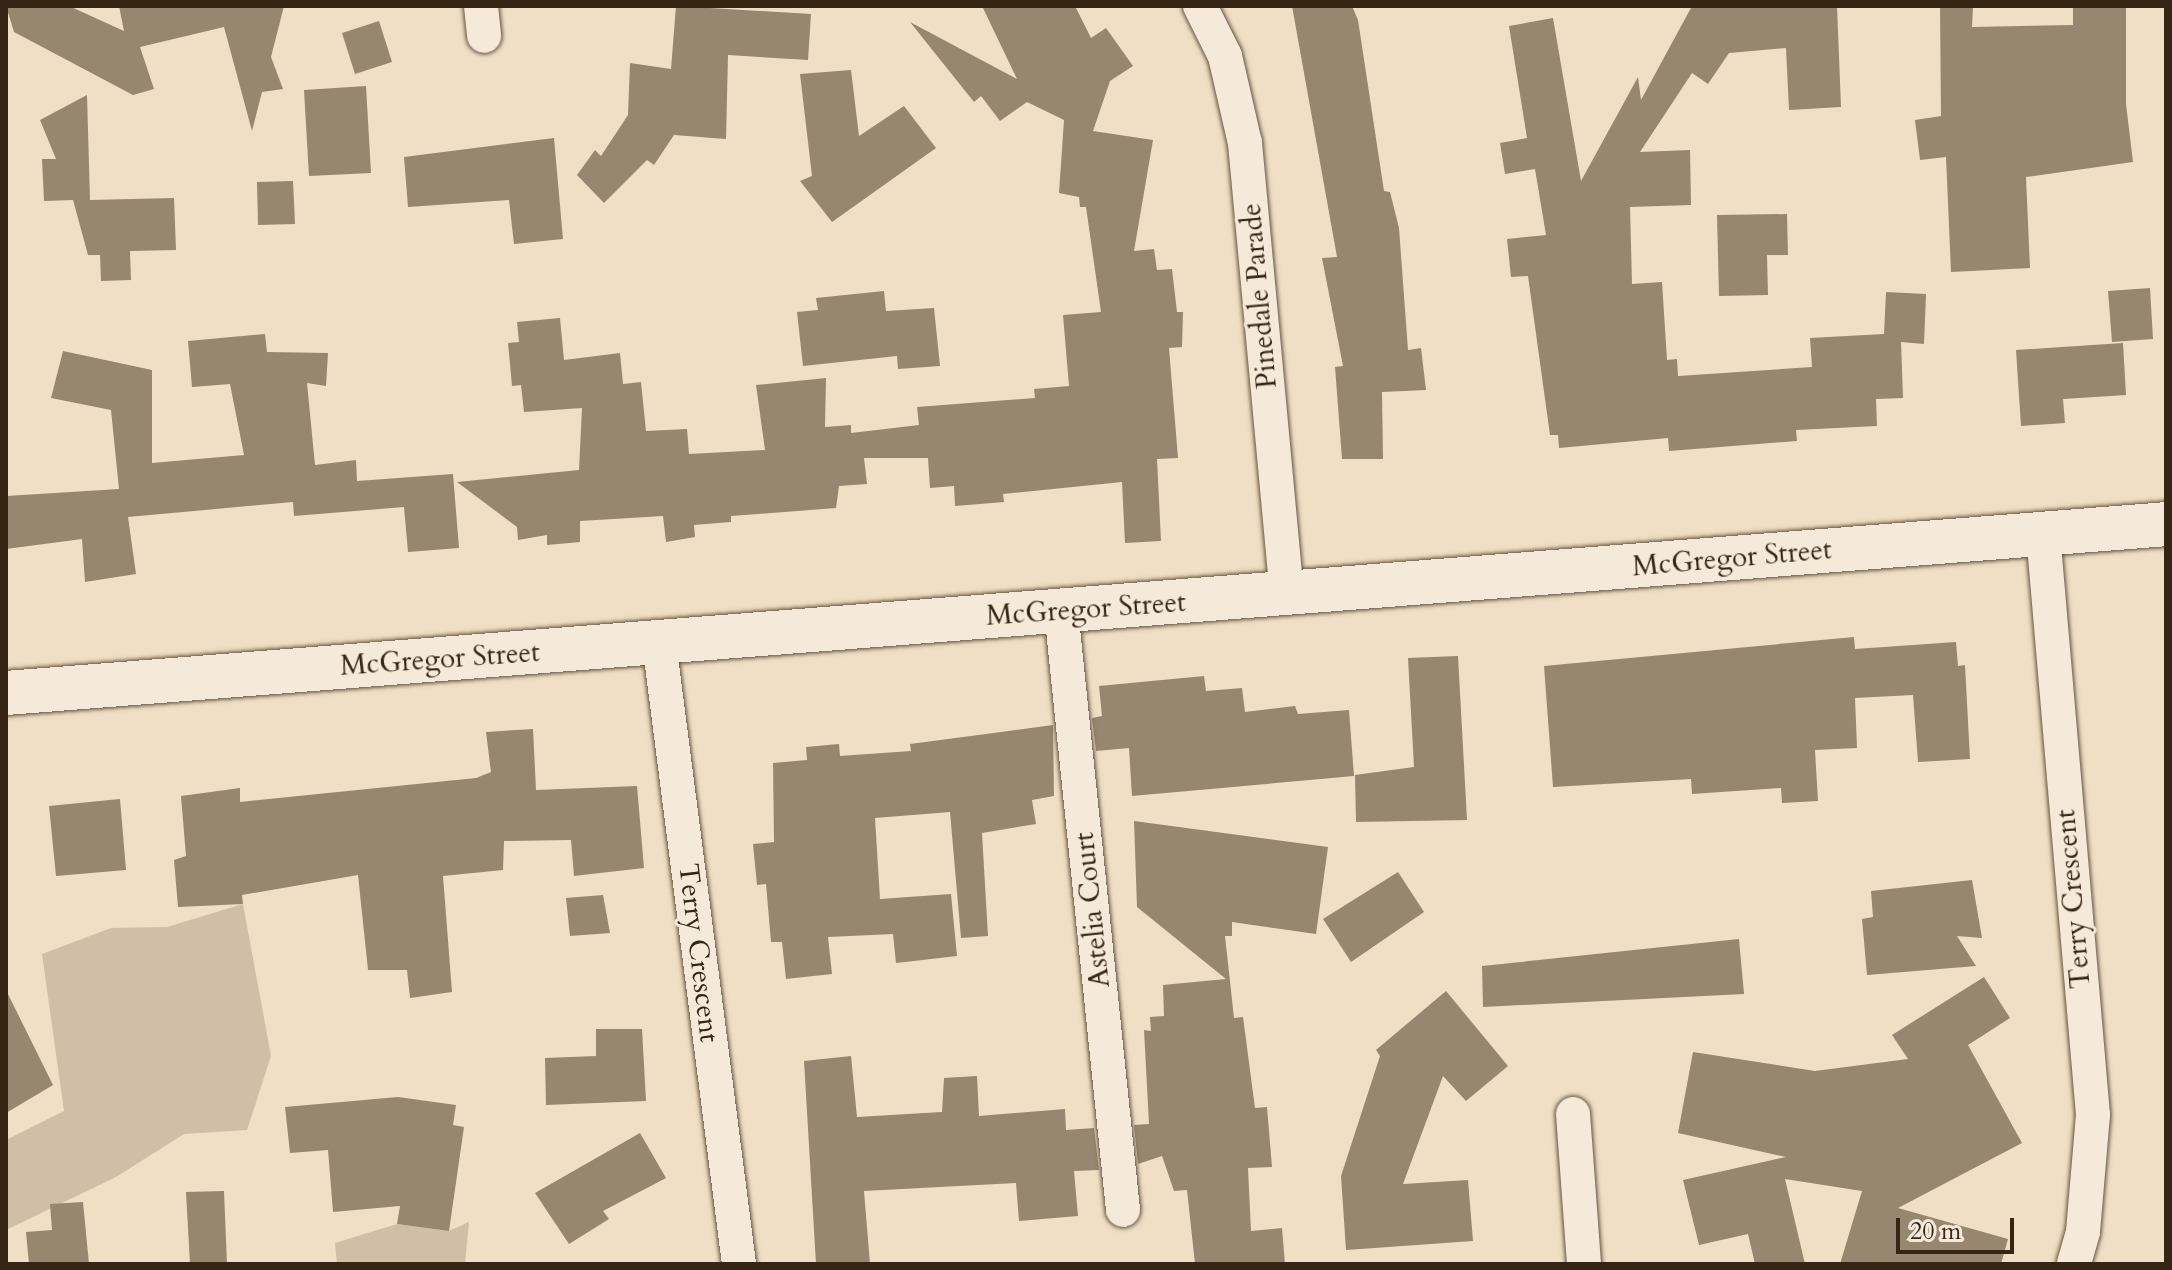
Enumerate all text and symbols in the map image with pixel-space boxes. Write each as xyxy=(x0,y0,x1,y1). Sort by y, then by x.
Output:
street label: Pinedale Parade xyxy=(1234,202,1284,390)
street label: McGregor Street xyxy=(1631,533,1833,583)
street label: McGregor Street xyxy=(985,585,1187,633)
street label: McGregor Street xyxy=(339,635,541,683)
street label: Terry Crescent xyxy=(2048,808,2098,990)
street label: Astelia Court xyxy=(1067,830,1117,990)
street label: Terry Crescent xyxy=(671,862,727,1044)
scale bar xyxy=(1900,1202,2018,1252)
text: 20 m xyxy=(1910,1215,1961,1248)

